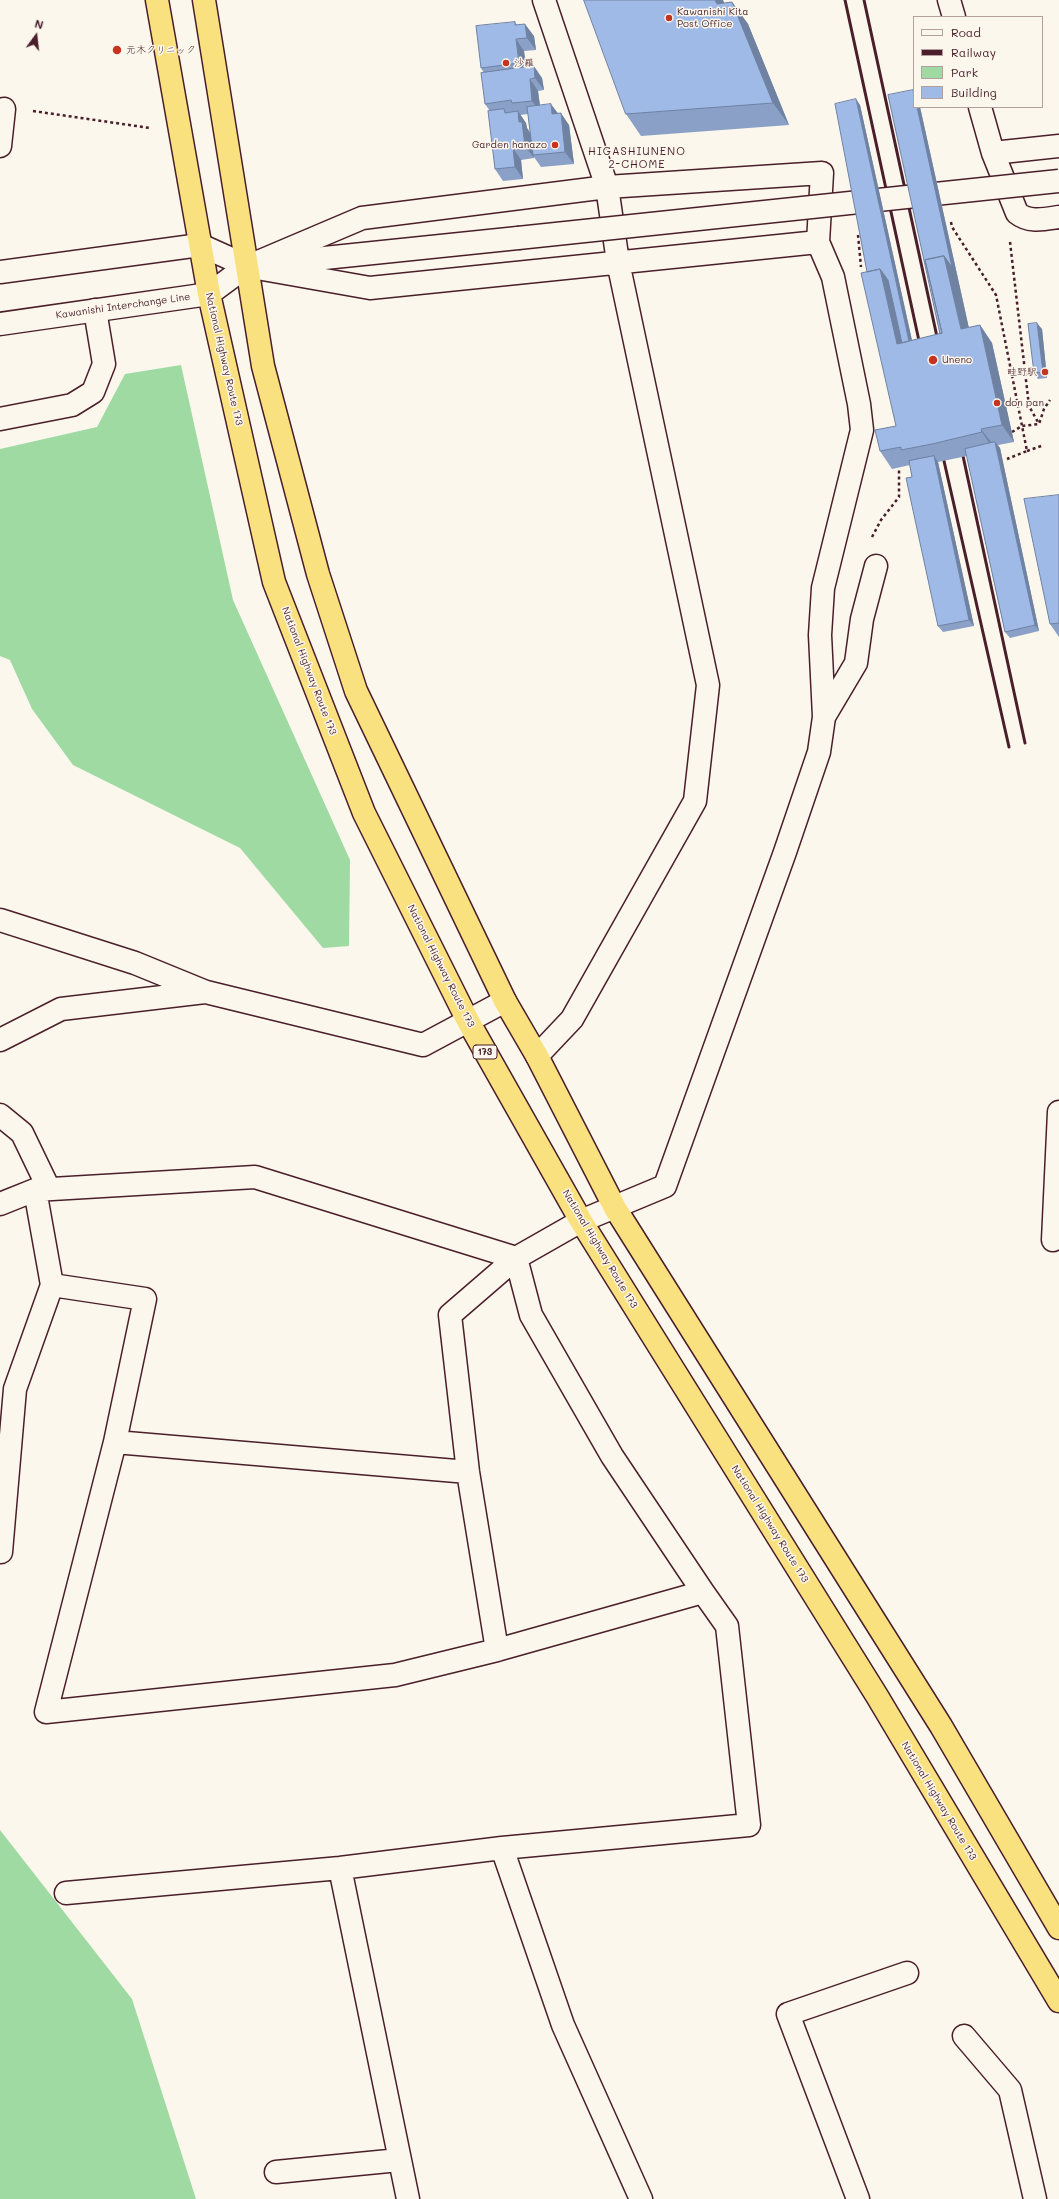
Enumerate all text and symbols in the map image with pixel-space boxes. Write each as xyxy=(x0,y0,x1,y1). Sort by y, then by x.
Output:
place label: Kawanishi Kita Post Office xyxy=(677,6,748,30)
marker: Kawanishi Kita Post Office xyxy=(664,13,674,23)
north arrow xyxy=(16,16,56,56)
text: N xyxy=(33,16,45,32)
legend xyxy=(913,16,1043,108)
text: Road xyxy=(951,24,981,40)
marker: 元木クリニック xyxy=(111,44,123,56)
place label: 元木クリニック xyxy=(126,44,196,56)
text: Railway xyxy=(951,44,996,60)
place label: 沙羅 xyxy=(514,57,534,69)
marker: 沙羅 xyxy=(501,58,511,68)
text: Park xyxy=(951,64,978,80)
text: Building xyxy=(951,84,997,100)
place label: Garden hanazo xyxy=(472,139,547,151)
marker: Garden hanazo xyxy=(550,140,560,150)
district label: HIGASHIUNENO 2-CHOME xyxy=(588,145,686,171)
street label: Kawanishi Interchange Line xyxy=(55,291,191,321)
street label: National Highway Route 173 xyxy=(203,291,245,427)
marker: Uneno xyxy=(927,354,939,366)
place label: Uneno xyxy=(942,354,972,366)
place label: 畦野駅 xyxy=(1007,366,1037,378)
marker: 畦野駅 xyxy=(1040,367,1050,377)
place label: don pan xyxy=(1005,397,1044,409)
marker: don pan xyxy=(992,398,1002,408)
street label: National Highway Route 173 xyxy=(279,605,339,737)
street label: National Highway Route 173 xyxy=(405,903,477,1029)
road number: 173 xyxy=(473,1045,497,1059)
street label: National Highway Route 173 xyxy=(560,1188,640,1310)
street label: National Highway Route 173 xyxy=(729,1463,811,1585)
street label: National Highway Route 173 xyxy=(899,1740,979,1862)

